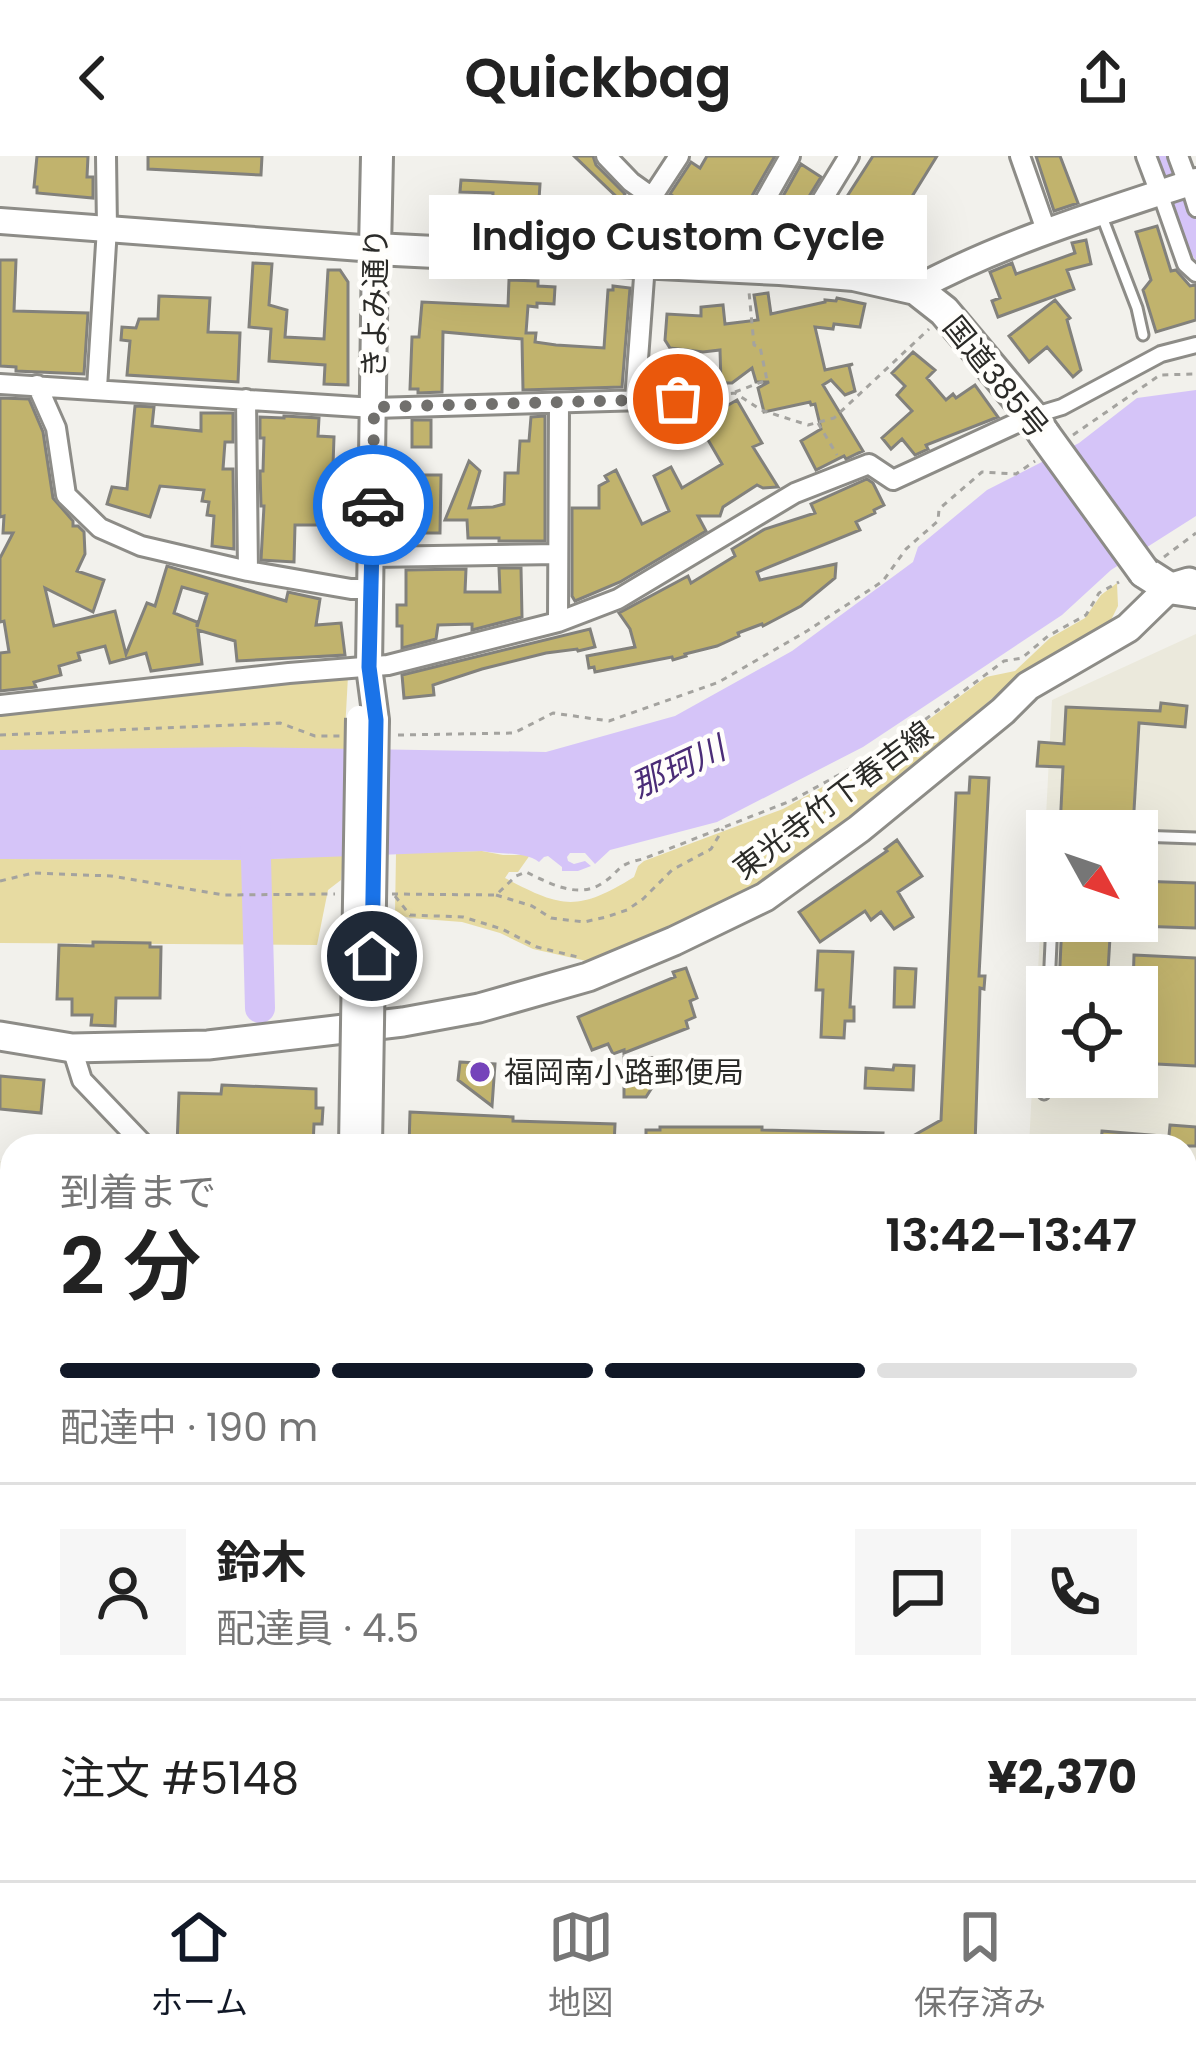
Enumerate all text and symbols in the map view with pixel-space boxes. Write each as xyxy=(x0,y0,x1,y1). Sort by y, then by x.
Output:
text: Quickbag xyxy=(464,40,732,116)
icon: back xyxy=(60,45,126,111)
icon: share xyxy=(1070,45,1136,111)
callout: Indigo Custom Cycle xyxy=(429,195,927,279)
text: Indigo Custom Cycle xyxy=(471,209,885,264)
street label: きよみ通り xyxy=(352,228,398,378)
street label: 国道385号 xyxy=(934,307,1058,447)
pin xyxy=(627,348,729,450)
icon: bag xyxy=(645,366,711,432)
courier xyxy=(313,445,433,565)
icon: car xyxy=(340,472,406,538)
street label: 東光寺竹下春吉線 xyxy=(724,711,942,889)
water label: 那珂川 xyxy=(623,724,736,809)
north arrow xyxy=(1026,810,1158,942)
map controls xyxy=(1026,810,1158,1098)
pin xyxy=(321,905,423,1007)
icon: home xyxy=(339,923,405,989)
button: locate xyxy=(1026,966,1158,1098)
place label: 福岡南小路郵便局 xyxy=(504,1051,744,1094)
marker: 福岡南小路郵便局 xyxy=(467,1059,493,1085)
text: 到着まで xyxy=(60,1165,216,1220)
text: 13:42–13:47 xyxy=(885,1204,1137,1267)
text: 2 分 xyxy=(60,1212,201,1321)
text: 配達中 · 190 m xyxy=(60,1400,318,1455)
button: person xyxy=(60,1529,186,1655)
button: chat xyxy=(855,1529,981,1655)
button: phone xyxy=(1011,1529,1137,1655)
text: 鈴木 xyxy=(216,1531,306,1594)
text: 配達員 · 4.5 xyxy=(216,1601,419,1656)
text: ¥2,370 xyxy=(988,1746,1137,1809)
text: 注文 #5148 xyxy=(60,1747,299,1810)
tab: ホーム xyxy=(150,1904,248,2028)
tab: 地図 xyxy=(548,1904,614,2028)
tab: 保存済み xyxy=(914,1904,1046,2028)

